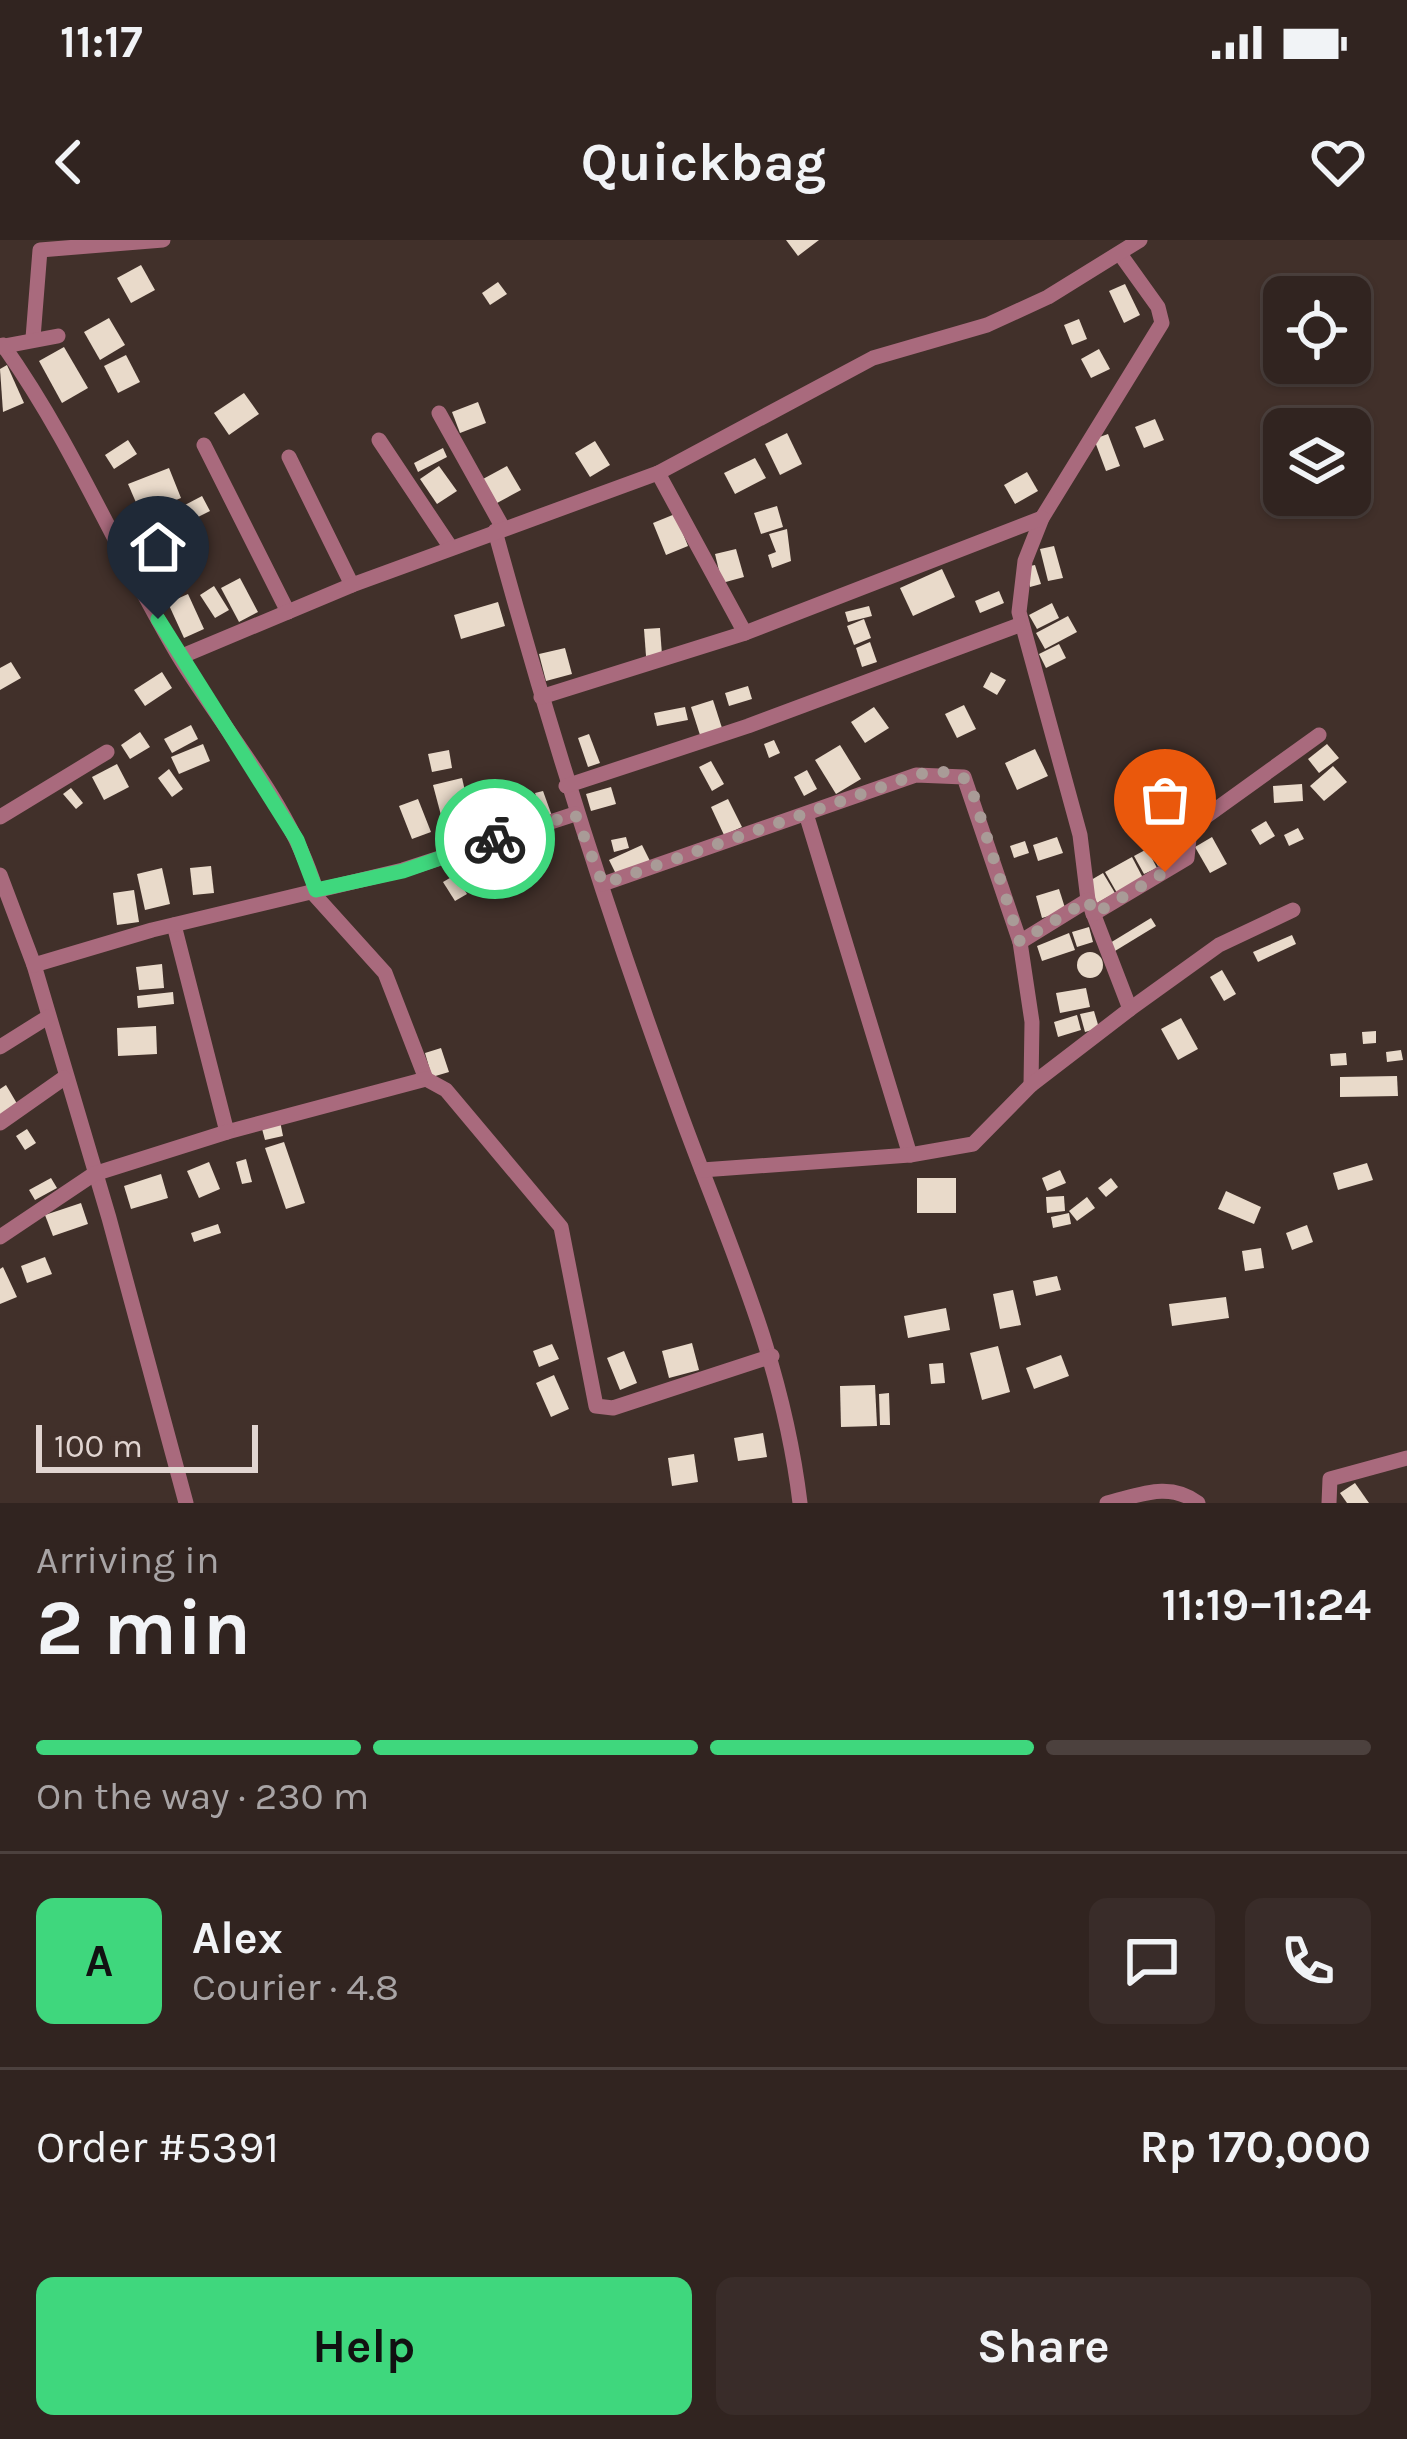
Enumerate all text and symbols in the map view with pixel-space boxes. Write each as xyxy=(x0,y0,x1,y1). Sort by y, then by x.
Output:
text: 11:17 xyxy=(60,16,143,68)
icon: back xyxy=(36,129,102,195)
icon: heart xyxy=(1305,129,1371,195)
text: Quickbag xyxy=(581,130,826,194)
map controls xyxy=(1263,276,1371,516)
button: locate xyxy=(1263,276,1371,384)
button: layers xyxy=(1263,408,1371,516)
pin xyxy=(107,496,209,619)
icon: home xyxy=(125,514,191,580)
pin xyxy=(1114,749,1216,872)
icon: bag xyxy=(1132,767,1198,833)
courier xyxy=(435,779,555,899)
icon: bike xyxy=(462,806,528,872)
scale bar xyxy=(36,1419,258,1472)
text: 100 m xyxy=(54,1427,143,1465)
text: Arriving in xyxy=(36,1537,219,1583)
text: 11:19–11:24 xyxy=(1161,1579,1371,1631)
text: 2 min xyxy=(36,1582,251,1674)
text: On the way · 230 m xyxy=(36,1773,369,1819)
button: chat xyxy=(1089,1898,1215,2024)
button: phone xyxy=(1245,1898,1371,2024)
text: Alex xyxy=(192,1912,283,1964)
text: A xyxy=(85,1935,113,1987)
text: Courier · 4.8 xyxy=(192,1964,399,2010)
text: Order #5391 xyxy=(36,2121,279,2173)
text: Rp 170,000 xyxy=(1140,2121,1371,2173)
button: Help xyxy=(36,2277,692,2415)
button: Share xyxy=(716,2277,1371,2415)

